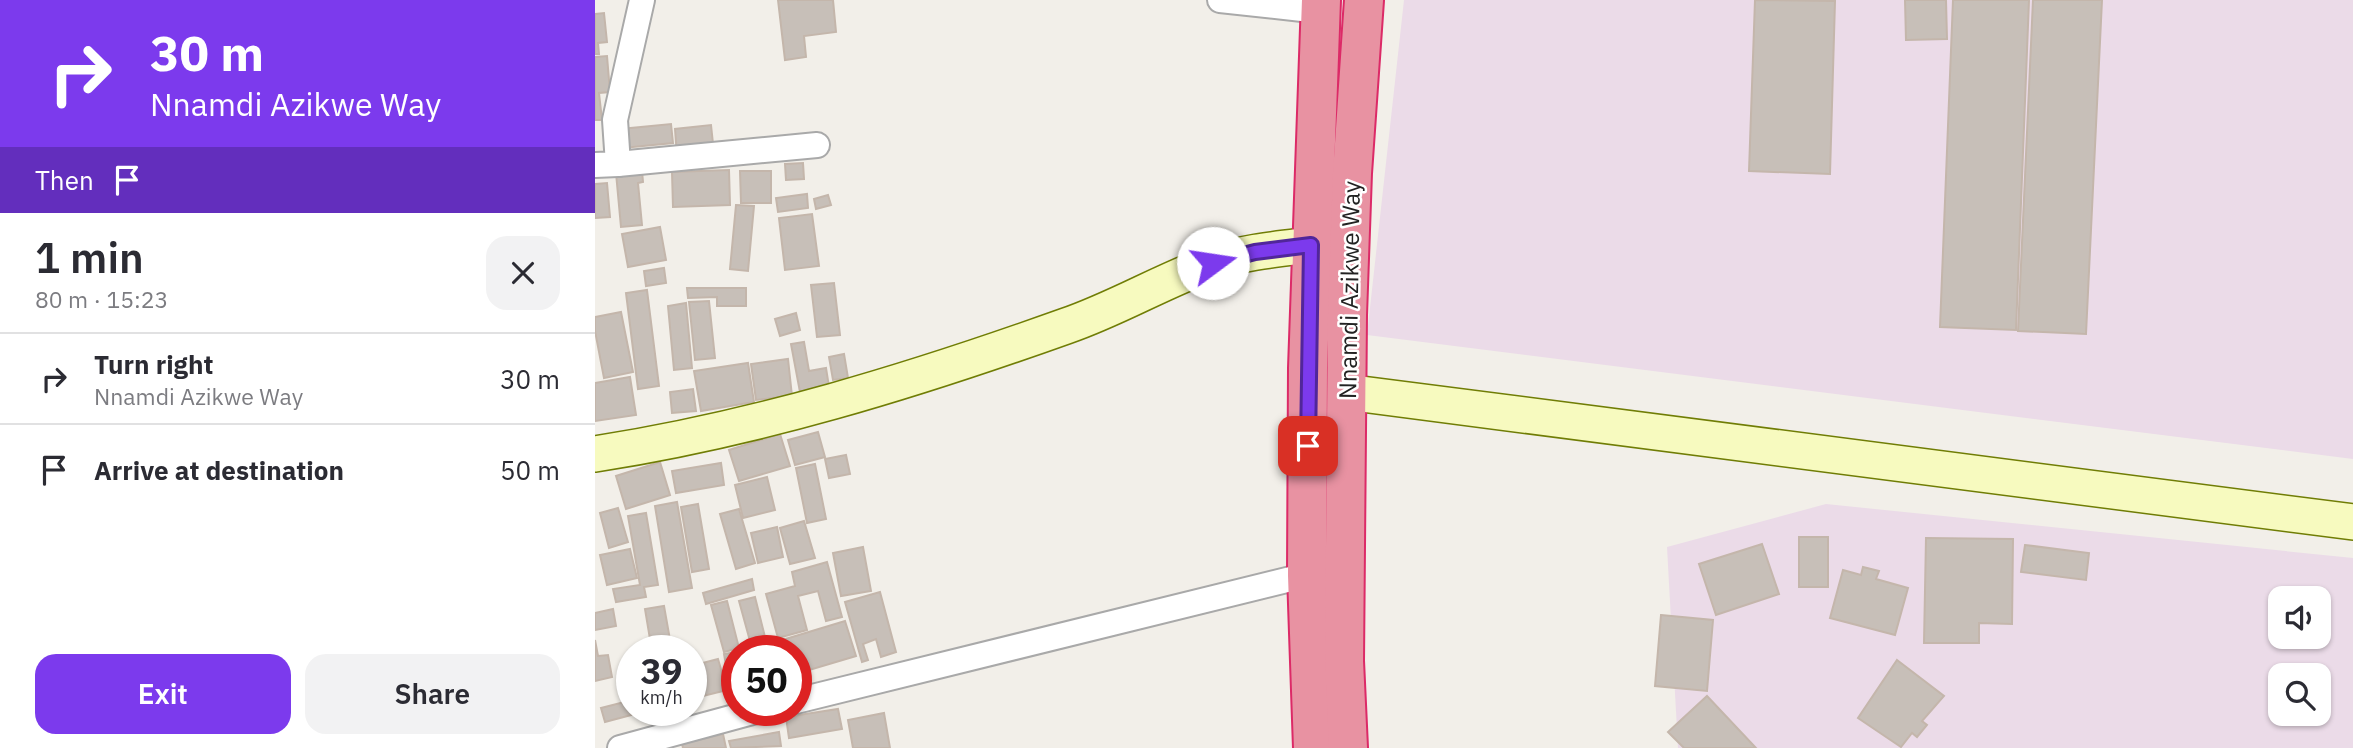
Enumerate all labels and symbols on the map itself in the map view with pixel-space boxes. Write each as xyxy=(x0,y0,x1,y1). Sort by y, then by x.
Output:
street label: Nnamdi Azikwe Way xyxy=(1331,181,1367,399)
position arrow xyxy=(1176,226,1250,300)
pin xyxy=(1278,416,1338,476)
speed limit sign: 50 xyxy=(721,635,812,726)

